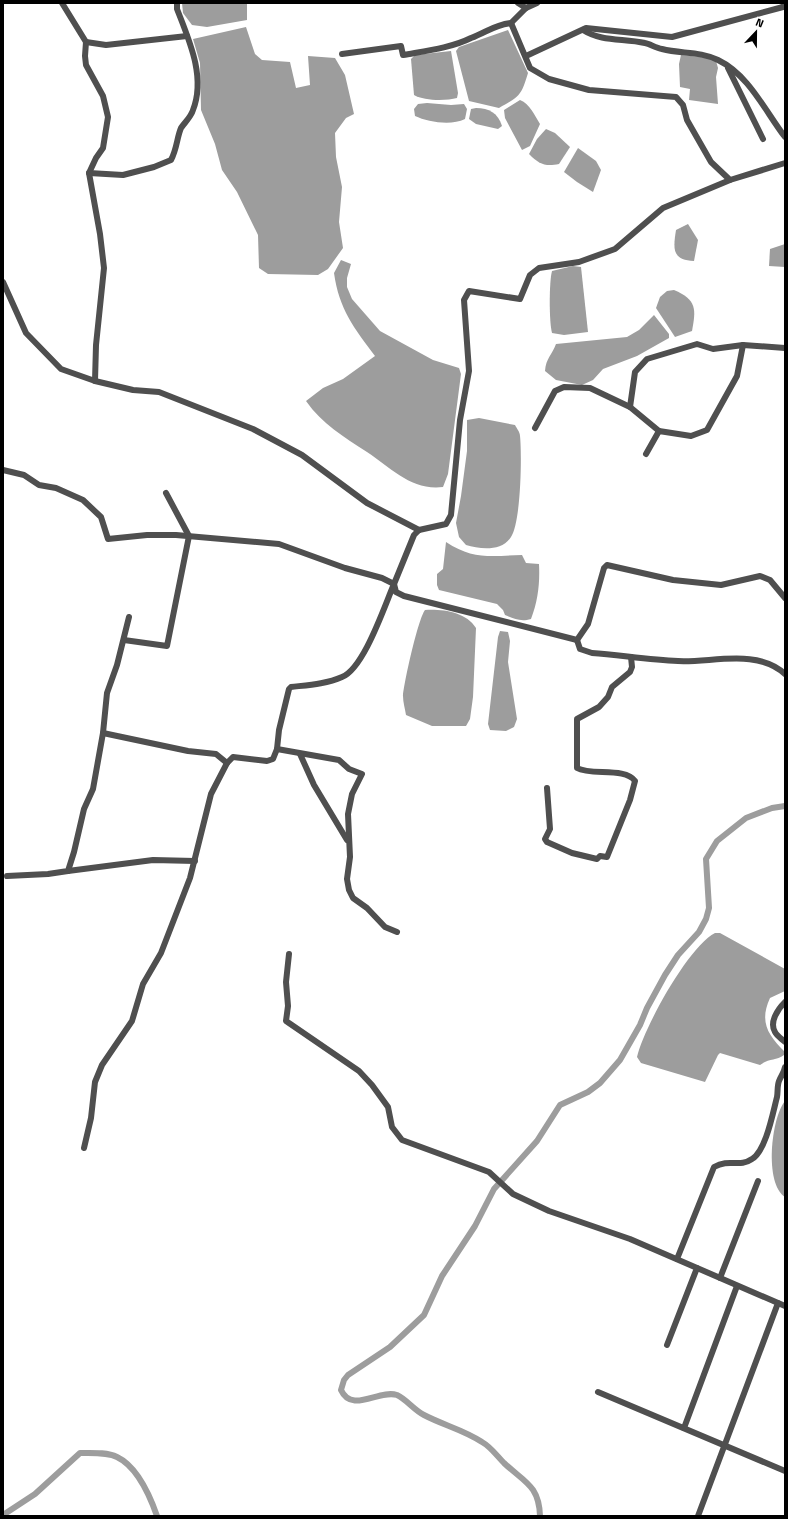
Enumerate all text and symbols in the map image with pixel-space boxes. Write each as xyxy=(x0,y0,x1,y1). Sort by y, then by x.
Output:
north arrow xyxy=(736,12,776,52)
text: N xyxy=(753,14,766,32)

